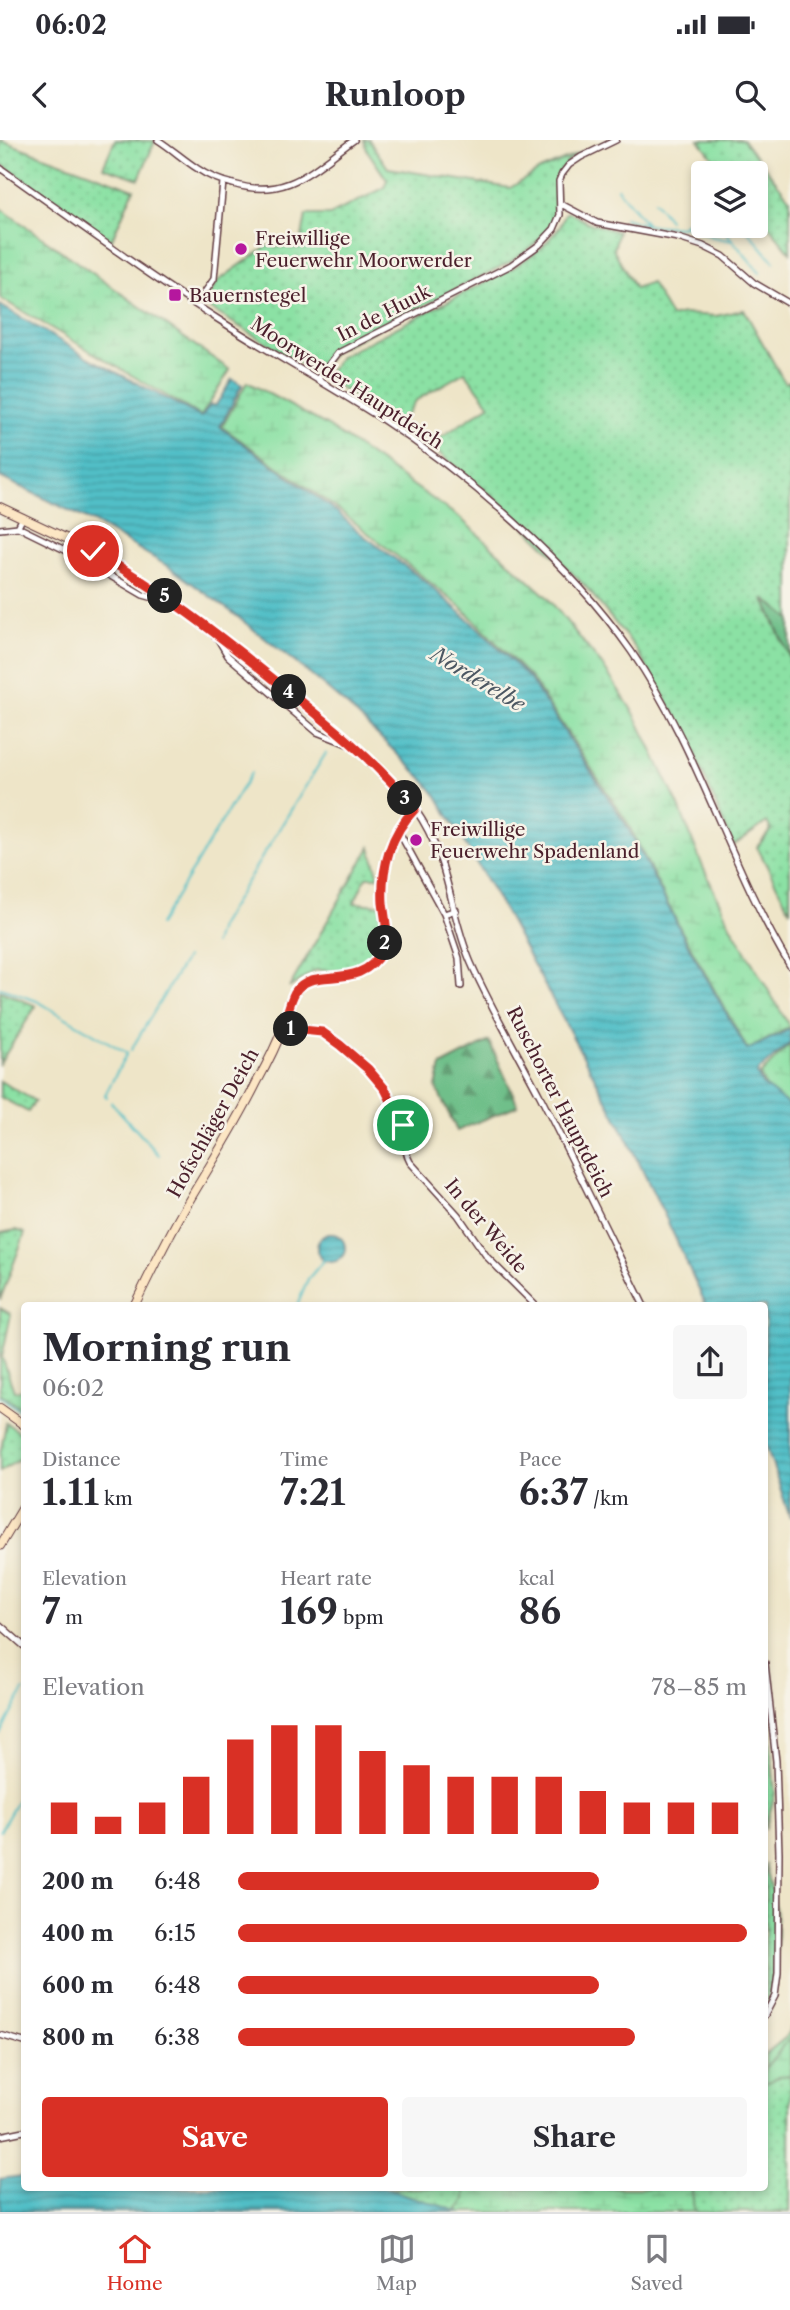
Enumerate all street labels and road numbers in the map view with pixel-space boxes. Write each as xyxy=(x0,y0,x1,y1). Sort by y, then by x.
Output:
street label: In de Huuk xyxy=(333,279,435,346)
street label: Moorwerder Hauptdeich xyxy=(247,312,448,454)
street label: Ruschorter Hauptdeich xyxy=(502,1003,618,1202)
street label: Hofschläger Deich xyxy=(162,1044,264,1202)
street label: In der Weide xyxy=(440,1174,532,1278)

